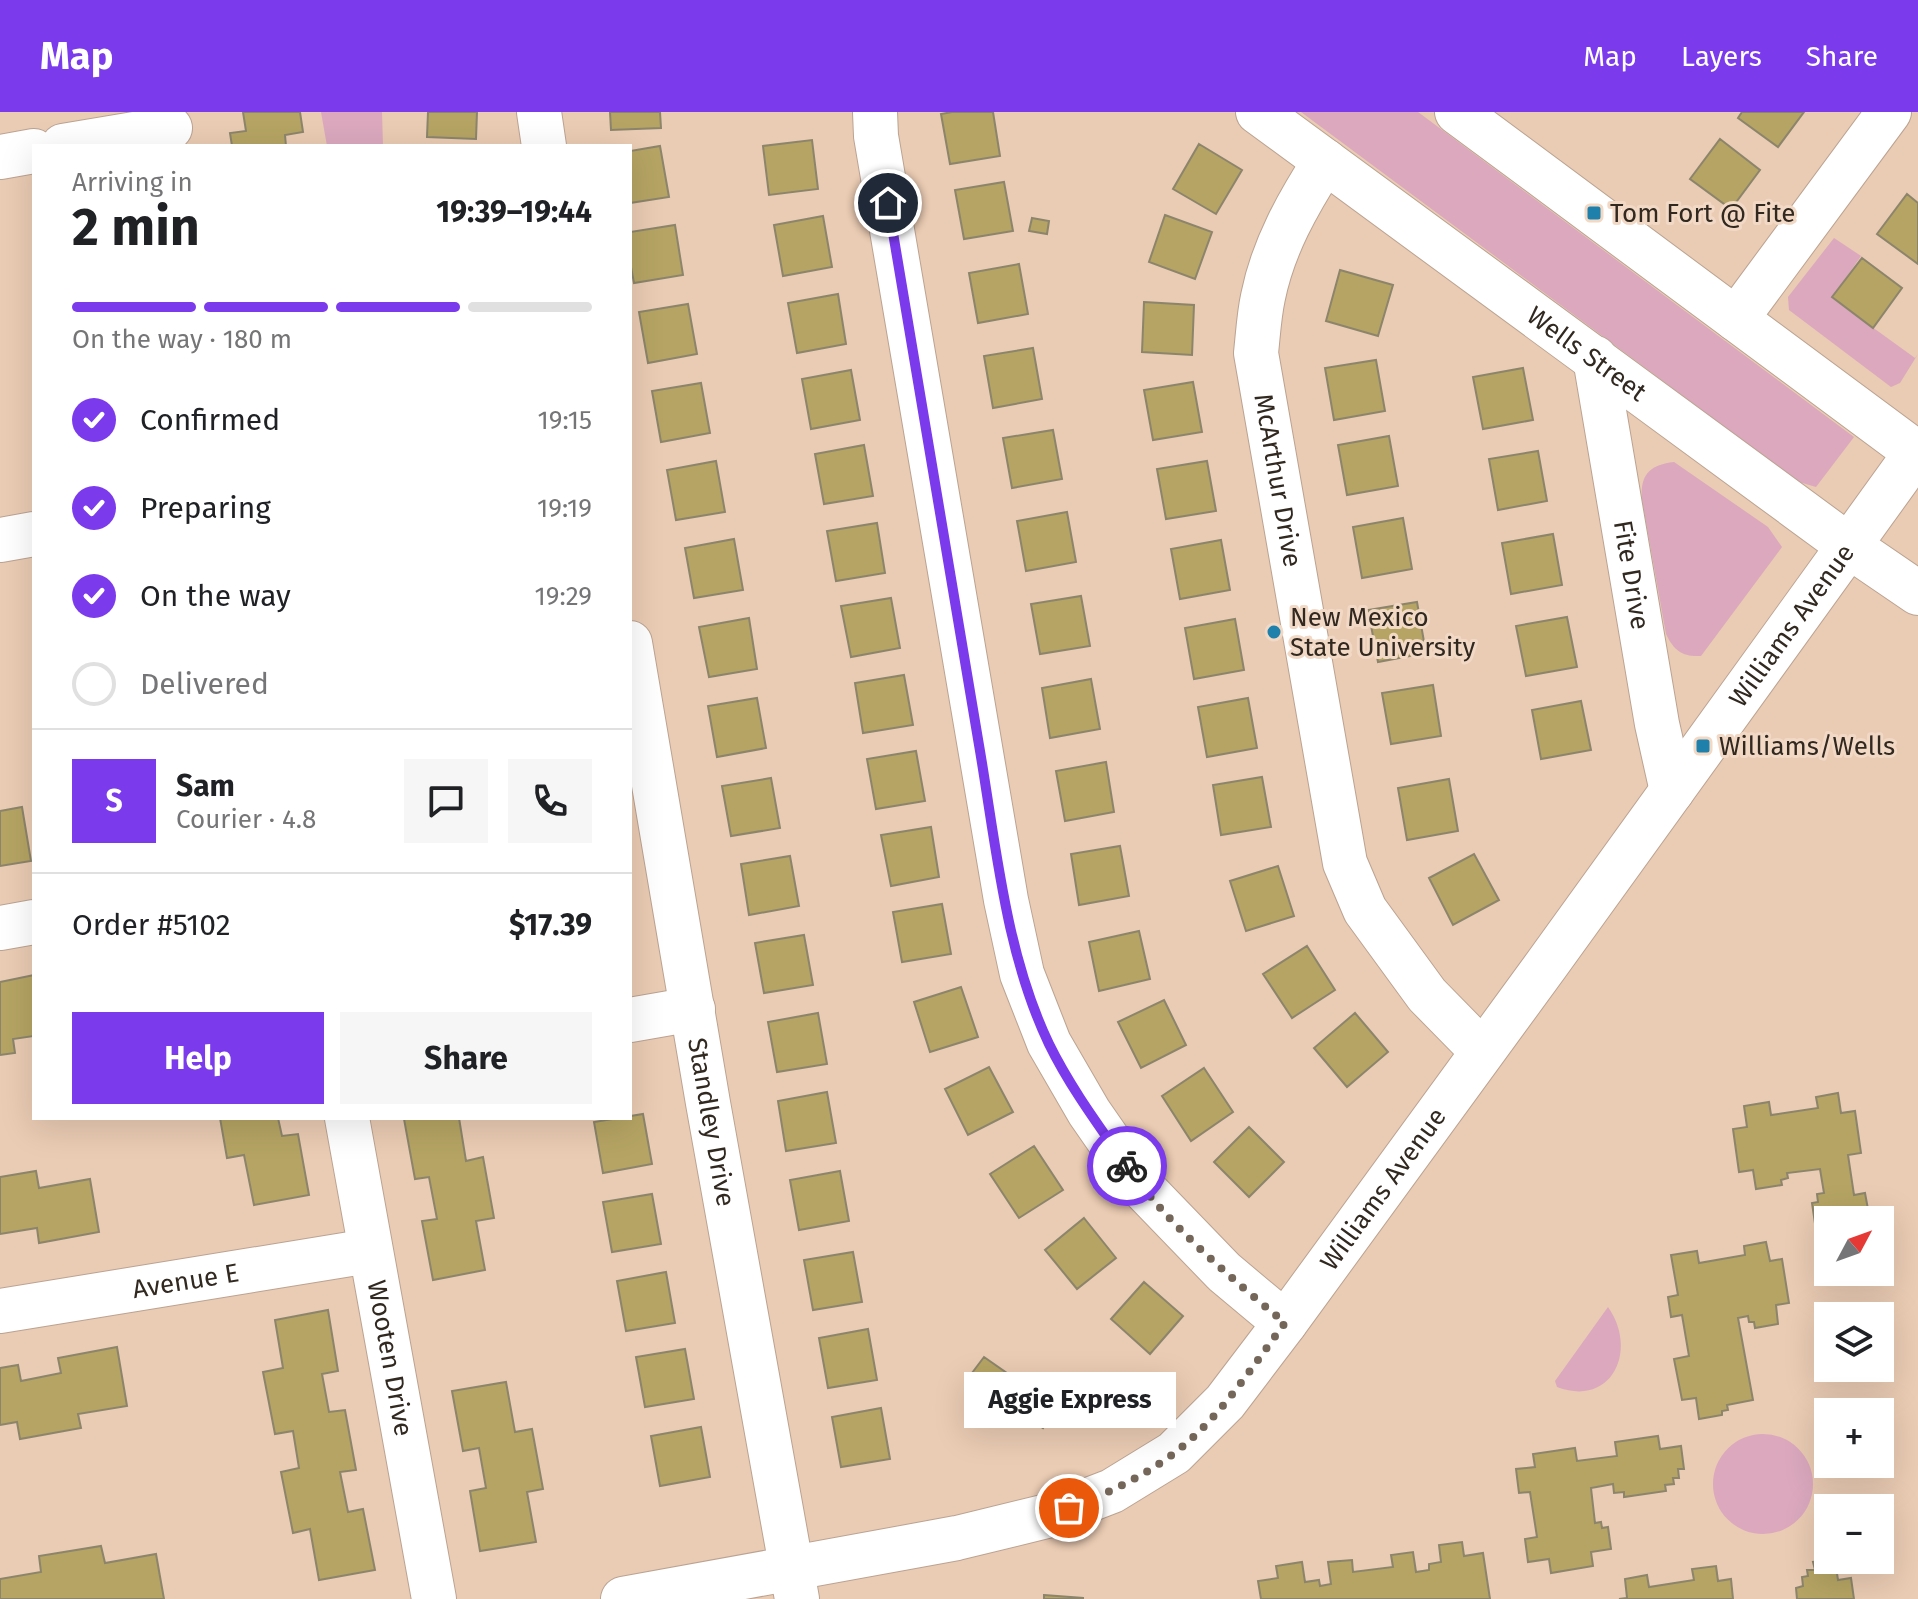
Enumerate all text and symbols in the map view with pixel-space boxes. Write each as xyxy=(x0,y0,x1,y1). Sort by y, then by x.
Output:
text: Map xyxy=(40,33,113,79)
text: Map xyxy=(1583,40,1637,73)
text: Layers xyxy=(1681,40,1762,73)
text: Share xyxy=(1806,40,1878,73)
text: Arriving in xyxy=(72,167,193,198)
pin xyxy=(854,169,922,237)
icon: home xyxy=(866,181,910,225)
text: 19:39–19:44 xyxy=(436,194,592,230)
text: 2 min xyxy=(72,196,200,259)
place label: Tom Fort @ Fite xyxy=(1610,198,1795,229)
marker: Tom Fort @ Fite xyxy=(1585,204,1603,222)
street label: Wells Street xyxy=(1521,300,1653,408)
text: On the way · 180 m xyxy=(72,324,292,355)
street label: McArthur Drive xyxy=(1247,391,1308,569)
icon: check xyxy=(72,398,116,442)
text: Confirmed xyxy=(140,402,280,438)
text: 19:15 xyxy=(538,405,592,436)
icon: check xyxy=(72,486,116,530)
text: Preparing xyxy=(140,490,271,526)
text: 19:19 xyxy=(537,493,592,524)
street label: Fite Drive xyxy=(1607,518,1656,632)
street label: Williams Avenue xyxy=(1723,538,1861,713)
icon: check xyxy=(72,574,116,618)
text: On the way xyxy=(140,578,291,614)
text: 19:29 xyxy=(535,581,592,612)
place label: New Mexico State University xyxy=(1290,602,1476,663)
marker: New Mexico State University xyxy=(1265,623,1283,641)
text: Delivered xyxy=(140,666,269,702)
place label: Williams/Wells xyxy=(1719,731,1895,762)
marker: Williams/Wells xyxy=(1694,737,1712,755)
button: chat xyxy=(404,759,488,843)
button: phone xyxy=(508,759,592,843)
text: Sam xyxy=(176,768,235,804)
text: S xyxy=(105,783,123,819)
text: Courier · 4.8 xyxy=(176,804,316,835)
text: Order #5102 xyxy=(72,907,231,943)
text: $17.39 xyxy=(509,907,592,943)
button: Help xyxy=(72,1012,324,1104)
button: Share xyxy=(340,1012,592,1104)
street label: Standley Drive xyxy=(681,1036,741,1209)
street label: Williams Avenue xyxy=(1314,1102,1453,1276)
courier xyxy=(1087,1126,1167,1206)
icon: bike xyxy=(1105,1144,1149,1188)
north arrow xyxy=(1814,1206,1894,1286)
map controls xyxy=(1814,1206,1894,1574)
street label: Avenue E xyxy=(130,1257,241,1305)
street label: Wooten Drive xyxy=(361,1278,419,1439)
button: layers xyxy=(1814,1302,1894,1382)
callout: Aggie Express xyxy=(963,1372,1175,1428)
text: Aggie Express xyxy=(988,1384,1152,1415)
button: + xyxy=(1814,1398,1894,1478)
pin xyxy=(1035,1474,1103,1542)
icon: bag xyxy=(1047,1486,1091,1530)
button: − xyxy=(1814,1494,1894,1574)

